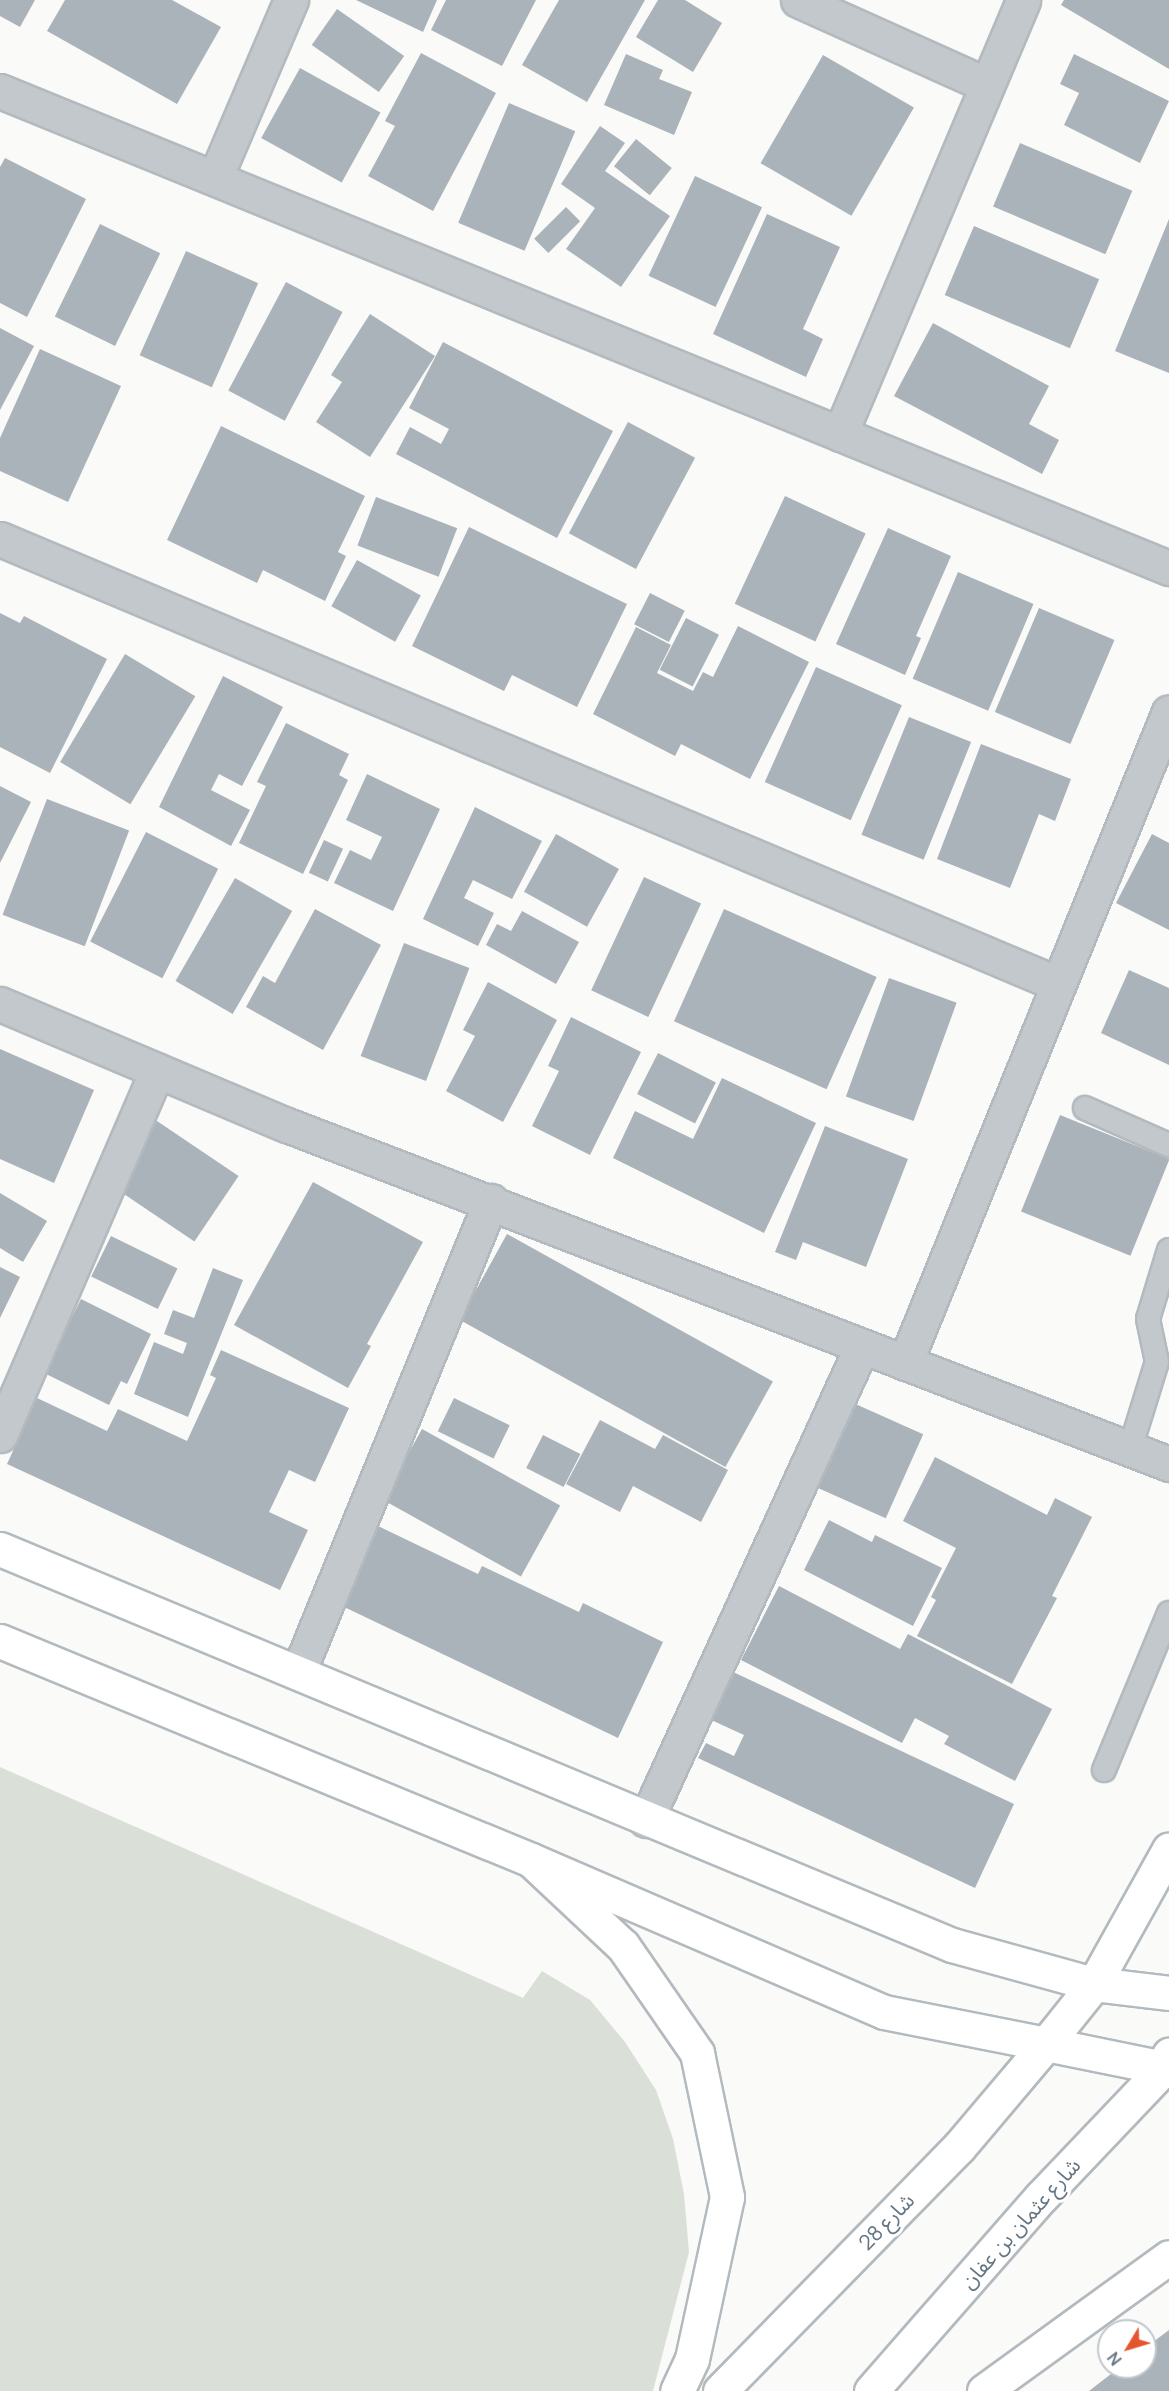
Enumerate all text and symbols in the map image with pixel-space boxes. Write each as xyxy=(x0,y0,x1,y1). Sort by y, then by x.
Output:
street label: شارع عثمان بن عفان xyxy=(955,2153,1085,2293)
street label: شارع 28 xyxy=(853,2187,919,2255)
north arrow xyxy=(1097,2319,1157,2379)
text: N xyxy=(1102,2348,1127,2370)

